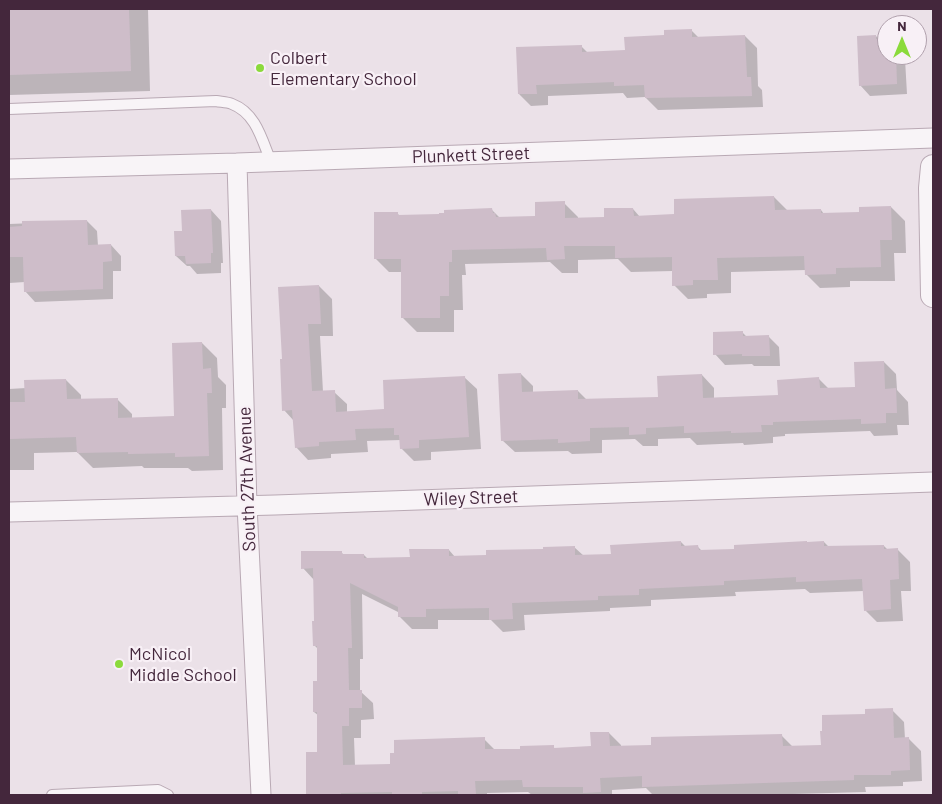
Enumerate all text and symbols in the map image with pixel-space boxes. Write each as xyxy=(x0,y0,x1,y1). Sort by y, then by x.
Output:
north arrow xyxy=(877,15,927,65)
text: N xyxy=(897,17,907,34)
place label: Colbert Elementary School xyxy=(270,47,417,90)
marker: Colbert Elementary School xyxy=(254,62,266,74)
street label: Plunkett Street xyxy=(412,142,530,168)
street label: South 27th Avenue xyxy=(234,406,260,552)
street label: Wiley Street xyxy=(423,486,519,510)
place label: McNicol Middle School xyxy=(129,643,237,686)
marker: McNicol Middle School xyxy=(113,658,125,670)

